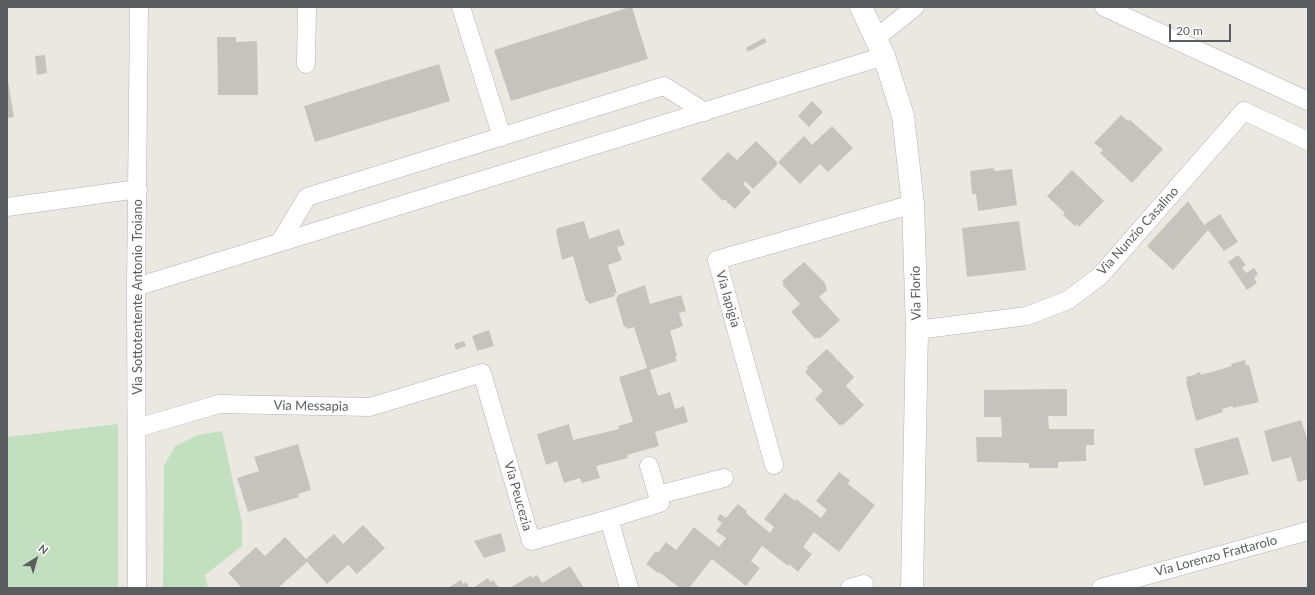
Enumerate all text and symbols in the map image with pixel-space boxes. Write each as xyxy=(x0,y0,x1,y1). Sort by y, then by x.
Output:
scale bar xyxy=(1171,16,1233,42)
text: 20 m xyxy=(1176,23,1203,38)
street label: Via Nunzio Casalino xyxy=(1094,184,1182,278)
street label: Via Sottotentente Antonio Troiano xyxy=(130,199,146,395)
street label: Via Florio xyxy=(908,266,924,320)
street label: Via Iapigia xyxy=(712,269,744,329)
street label: Via Messapia xyxy=(273,398,349,414)
street label: Via Peucezia xyxy=(501,459,535,533)
street label: Via Lorenzo Frattarolo xyxy=(1153,532,1279,580)
north arrow xyxy=(16,539,56,579)
text: N xyxy=(36,541,51,557)

